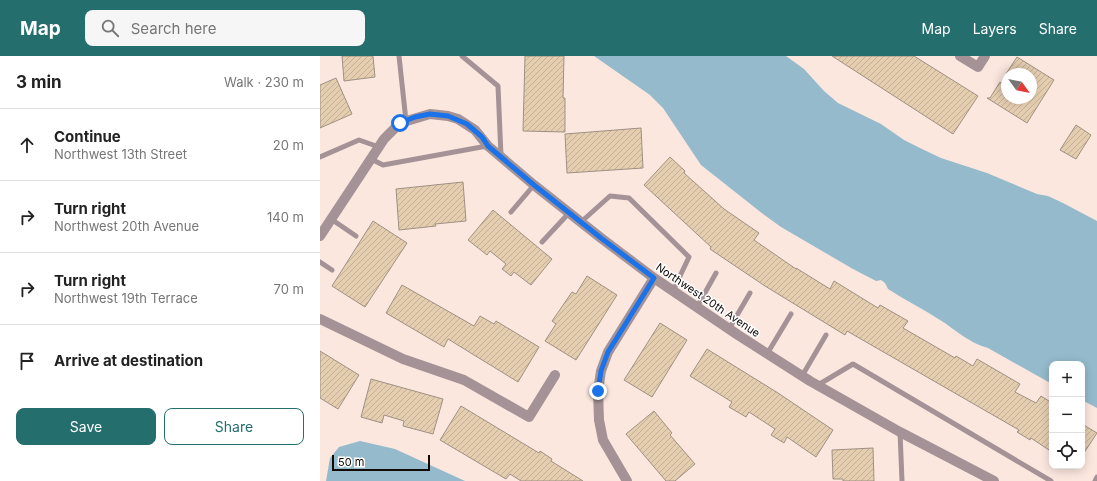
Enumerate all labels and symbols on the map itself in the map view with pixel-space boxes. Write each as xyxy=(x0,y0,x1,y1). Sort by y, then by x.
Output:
north arrow xyxy=(1001,68,1037,104)
route start xyxy=(391,114,409,132)
street label: Northwest 20th Avenue xyxy=(653,260,763,340)
route end xyxy=(589,382,607,400)
scale bar xyxy=(332,453,430,472)

